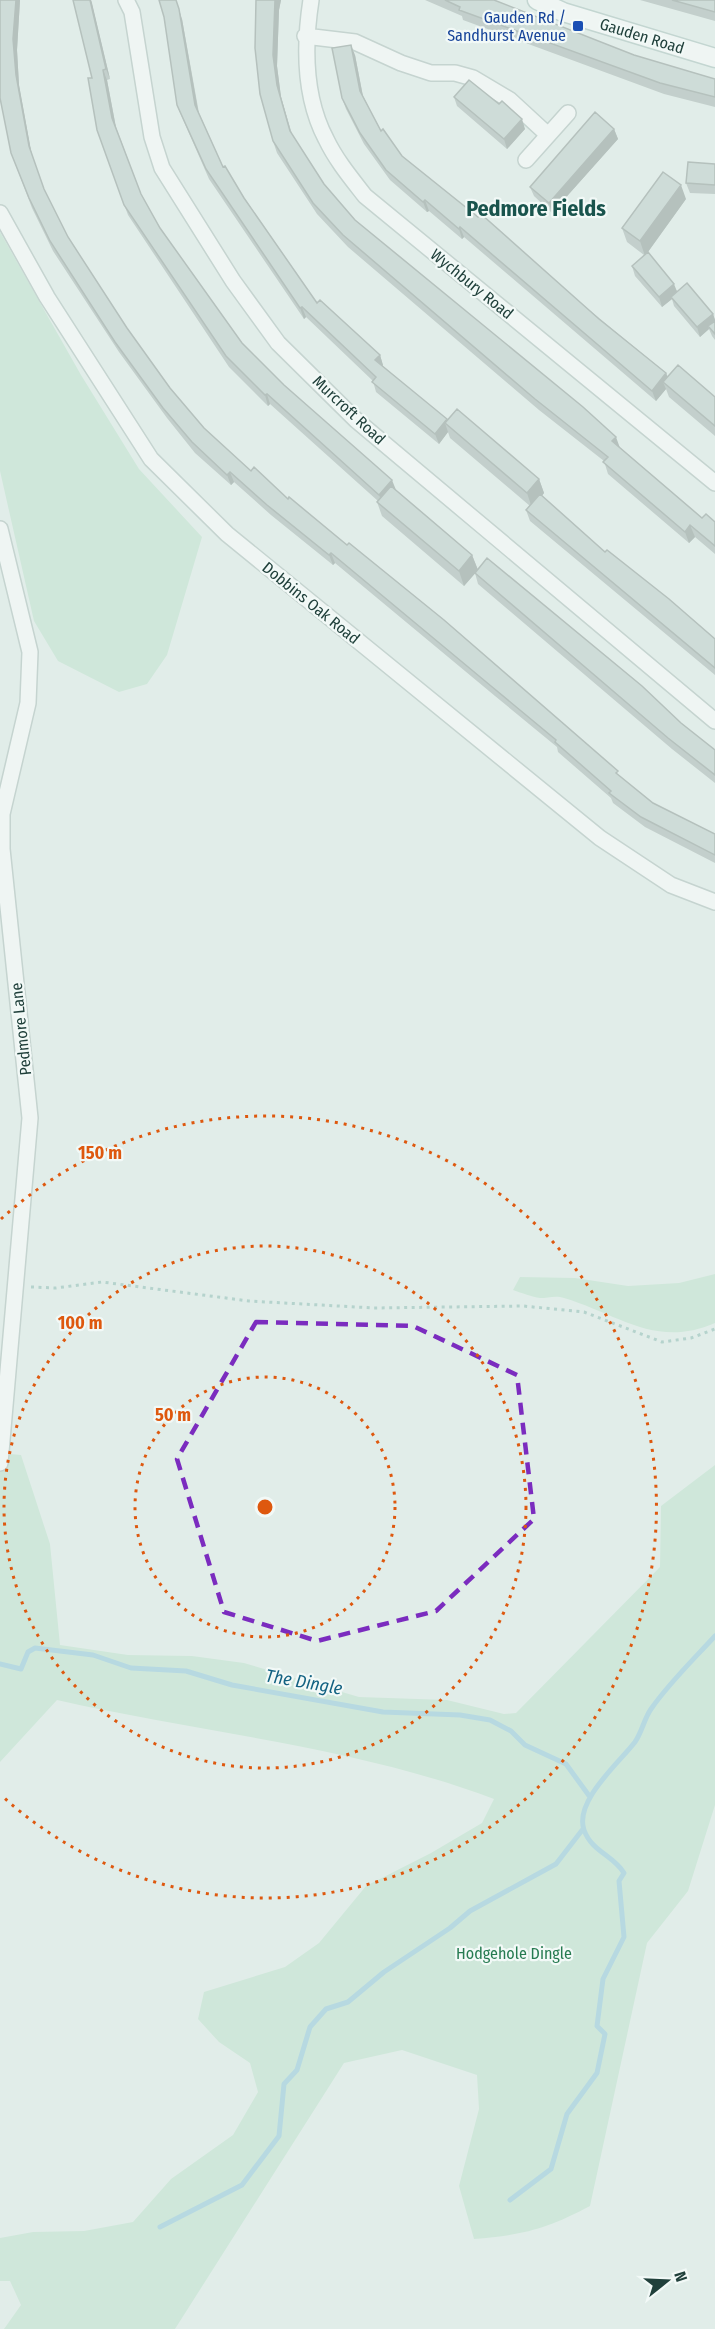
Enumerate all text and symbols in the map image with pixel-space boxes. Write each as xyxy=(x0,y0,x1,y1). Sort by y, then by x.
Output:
place label: Gauden Rd / Sandhurst Avenue xyxy=(447,8,566,45)
street label: Gauden Road xyxy=(598,14,686,58)
marker: Gauden Rd / Sandhurst Avenue xyxy=(571,19,585,33)
district label: Pedmore Fields xyxy=(466,195,606,222)
street label: Wychbury Road xyxy=(427,245,517,323)
street label: Murcroft Road xyxy=(309,372,389,448)
street label: Dobbins Oak Road xyxy=(258,558,364,648)
street label: Pedmore Lane xyxy=(7,982,35,1076)
text: 150 m xyxy=(78,1142,122,1164)
text: 100 m xyxy=(58,1312,102,1334)
text: 50 m xyxy=(155,1404,191,1426)
centre of rings xyxy=(255,1497,275,1517)
water label: The Dingle xyxy=(264,1664,345,1700)
park label: Hodgehole Dingle xyxy=(456,1944,572,1963)
north arrow xyxy=(637,2251,697,2311)
text: N xyxy=(670,2269,691,2284)

